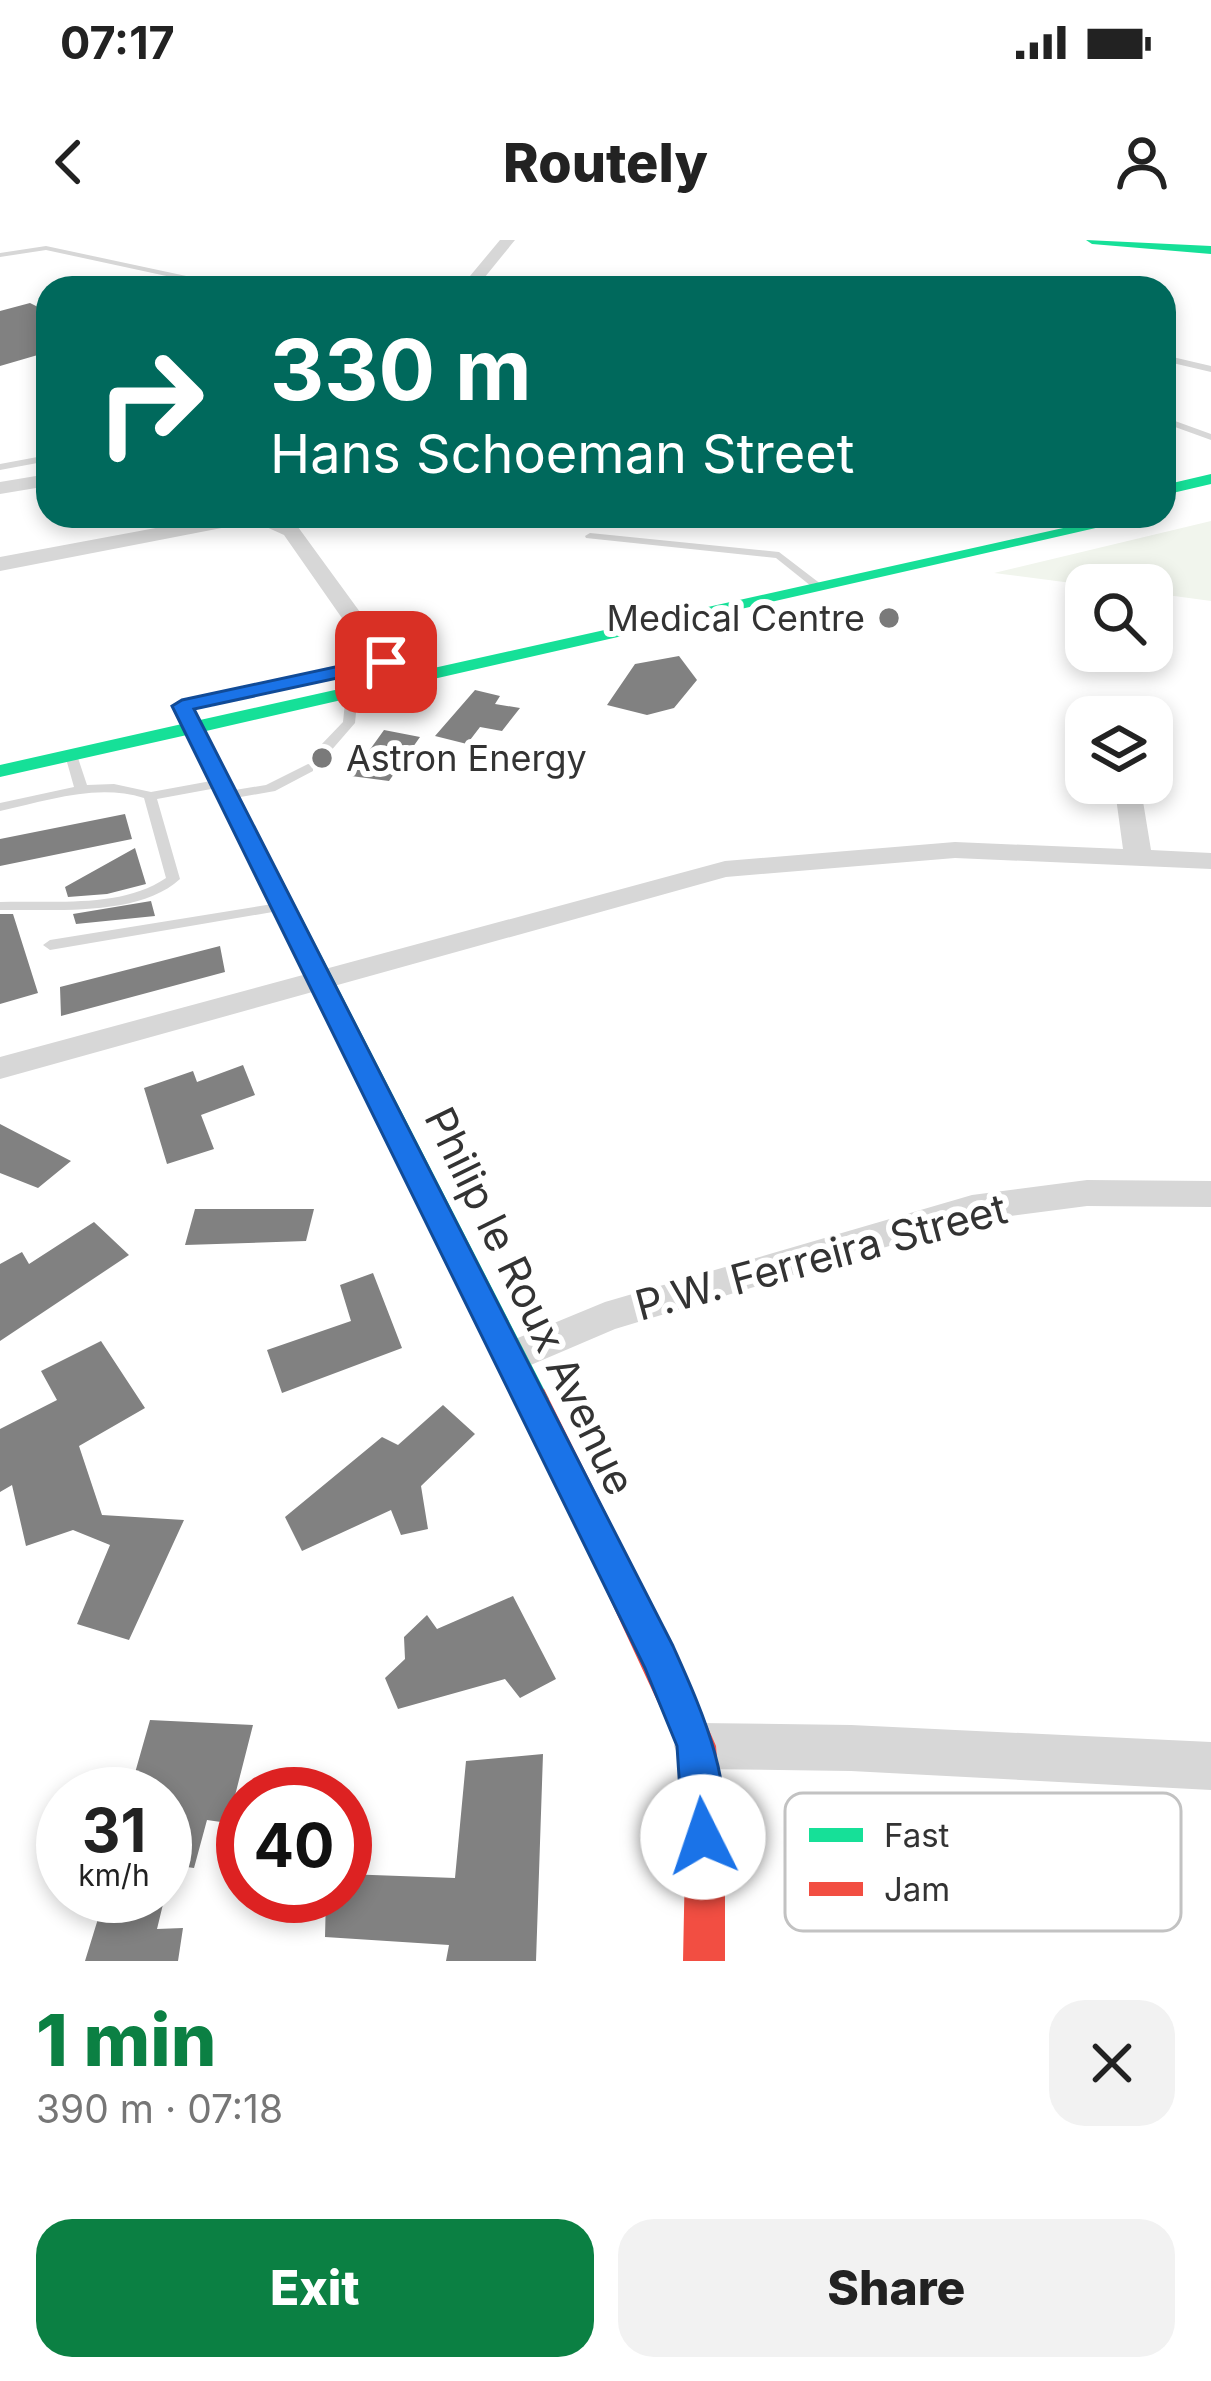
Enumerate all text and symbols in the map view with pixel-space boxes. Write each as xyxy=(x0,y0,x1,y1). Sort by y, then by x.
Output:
text: 07:17 xyxy=(60,15,175,70)
icon: back xyxy=(36,129,102,195)
icon: person xyxy=(1109,129,1175,195)
text: Routely xyxy=(503,130,708,195)
text: 330 m xyxy=(270,319,532,420)
icon: right xyxy=(72,324,228,480)
text: Hans Schoeman Street xyxy=(270,421,854,486)
map controls xyxy=(1065,564,1173,804)
button: search xyxy=(1065,564,1173,672)
place label: Medical Centre xyxy=(606,596,865,640)
marker: Medical Centre xyxy=(876,605,902,631)
pin xyxy=(335,611,437,713)
icon: arrive xyxy=(353,629,419,695)
button: layers xyxy=(1065,696,1173,804)
place label: Astron Energy xyxy=(346,736,587,780)
marker: Astron Energy xyxy=(309,745,335,771)
street label: Philip le Roux Avenue xyxy=(414,1099,646,1503)
street label: P.W. Ferreira Street xyxy=(630,1182,1012,1331)
speed limit sign: 40 xyxy=(216,1767,372,1923)
position arrow xyxy=(640,1774,766,1900)
legend xyxy=(785,1793,1181,1931)
text: 31 xyxy=(82,1794,146,1866)
text: Fast xyxy=(884,1815,950,1855)
text: km/h xyxy=(78,1857,150,1893)
text: Jam xyxy=(884,1869,950,1909)
text: 1 min xyxy=(36,1996,216,2083)
button: close xyxy=(1049,2000,1175,2126)
text: 390 m · 07:18 xyxy=(36,2085,283,2132)
button: Exit xyxy=(36,2219,594,2357)
button: Share xyxy=(618,2219,1175,2357)

